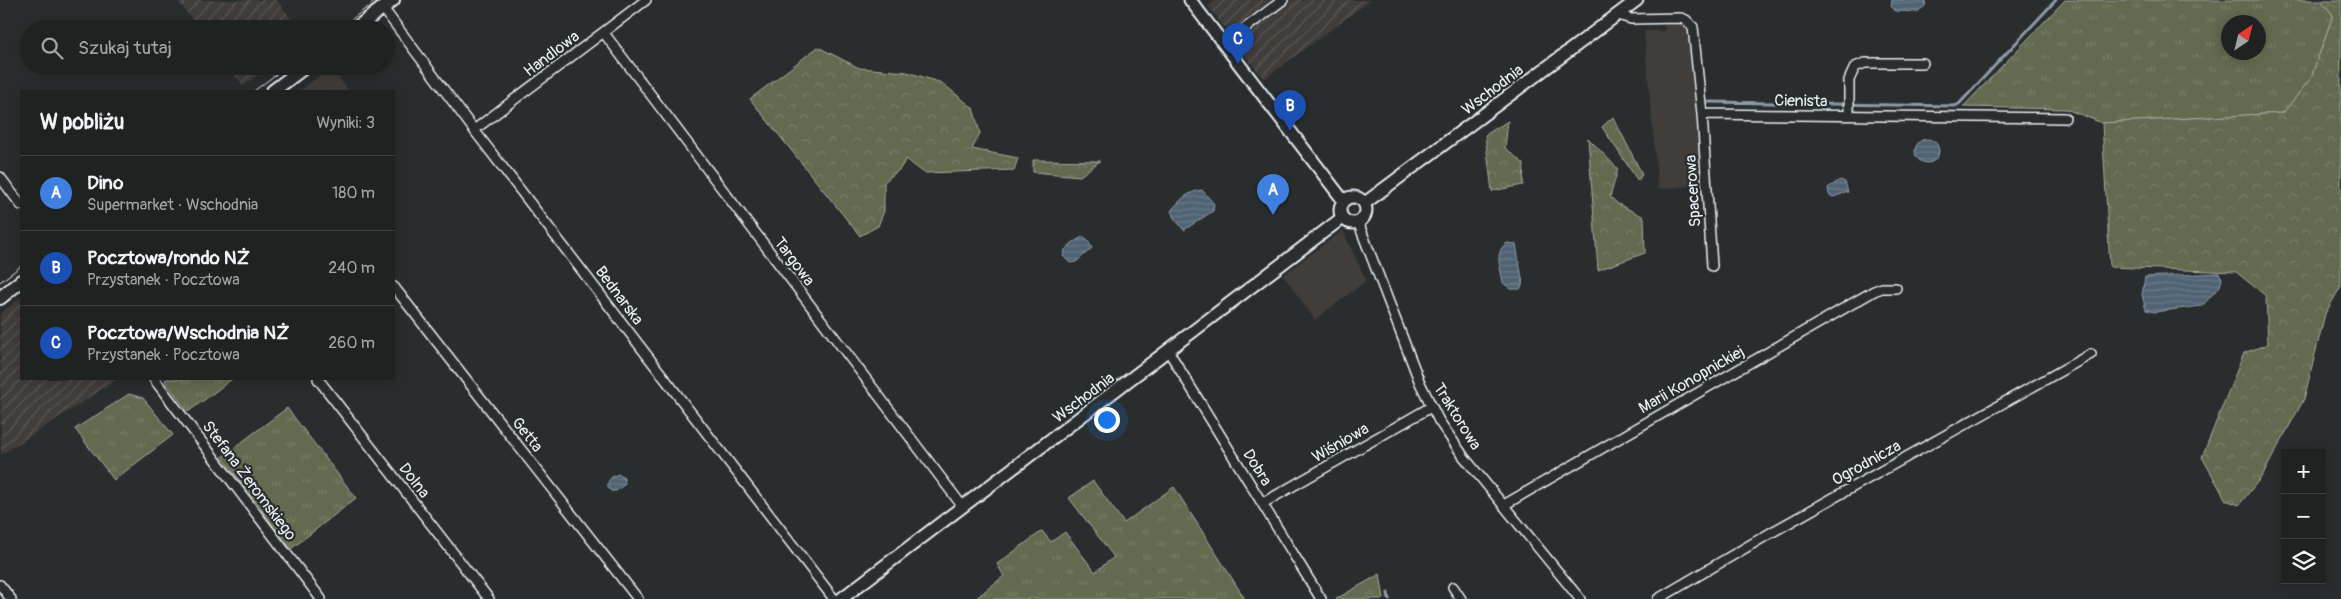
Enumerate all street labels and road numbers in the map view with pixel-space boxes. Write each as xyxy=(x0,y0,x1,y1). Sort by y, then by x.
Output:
street label: Handlowa xyxy=(520,26,583,81)
street label: Wschodnia xyxy=(1458,60,1527,120)
street label: Cienista xyxy=(1774,91,1828,111)
street label: Spacerowa xyxy=(1680,154,1705,228)
street label: Targowa xyxy=(769,233,819,290)
street label: Bednarska xyxy=(591,262,648,329)
street label: Marii Konopnickiej xyxy=(1635,342,1748,418)
street label: Wschodnia xyxy=(1049,368,1118,428)
street label: Traktorowa xyxy=(1429,379,1486,454)
street label: Getta xyxy=(507,413,547,456)
street label: Stefana Żeromskiego xyxy=(198,417,301,545)
street label: Wiśniowa xyxy=(1309,419,1372,467)
street label: Ogrodnicza xyxy=(1828,436,1905,490)
street label: Dobra xyxy=(1238,445,1276,490)
street label: Dolna xyxy=(394,459,434,502)

